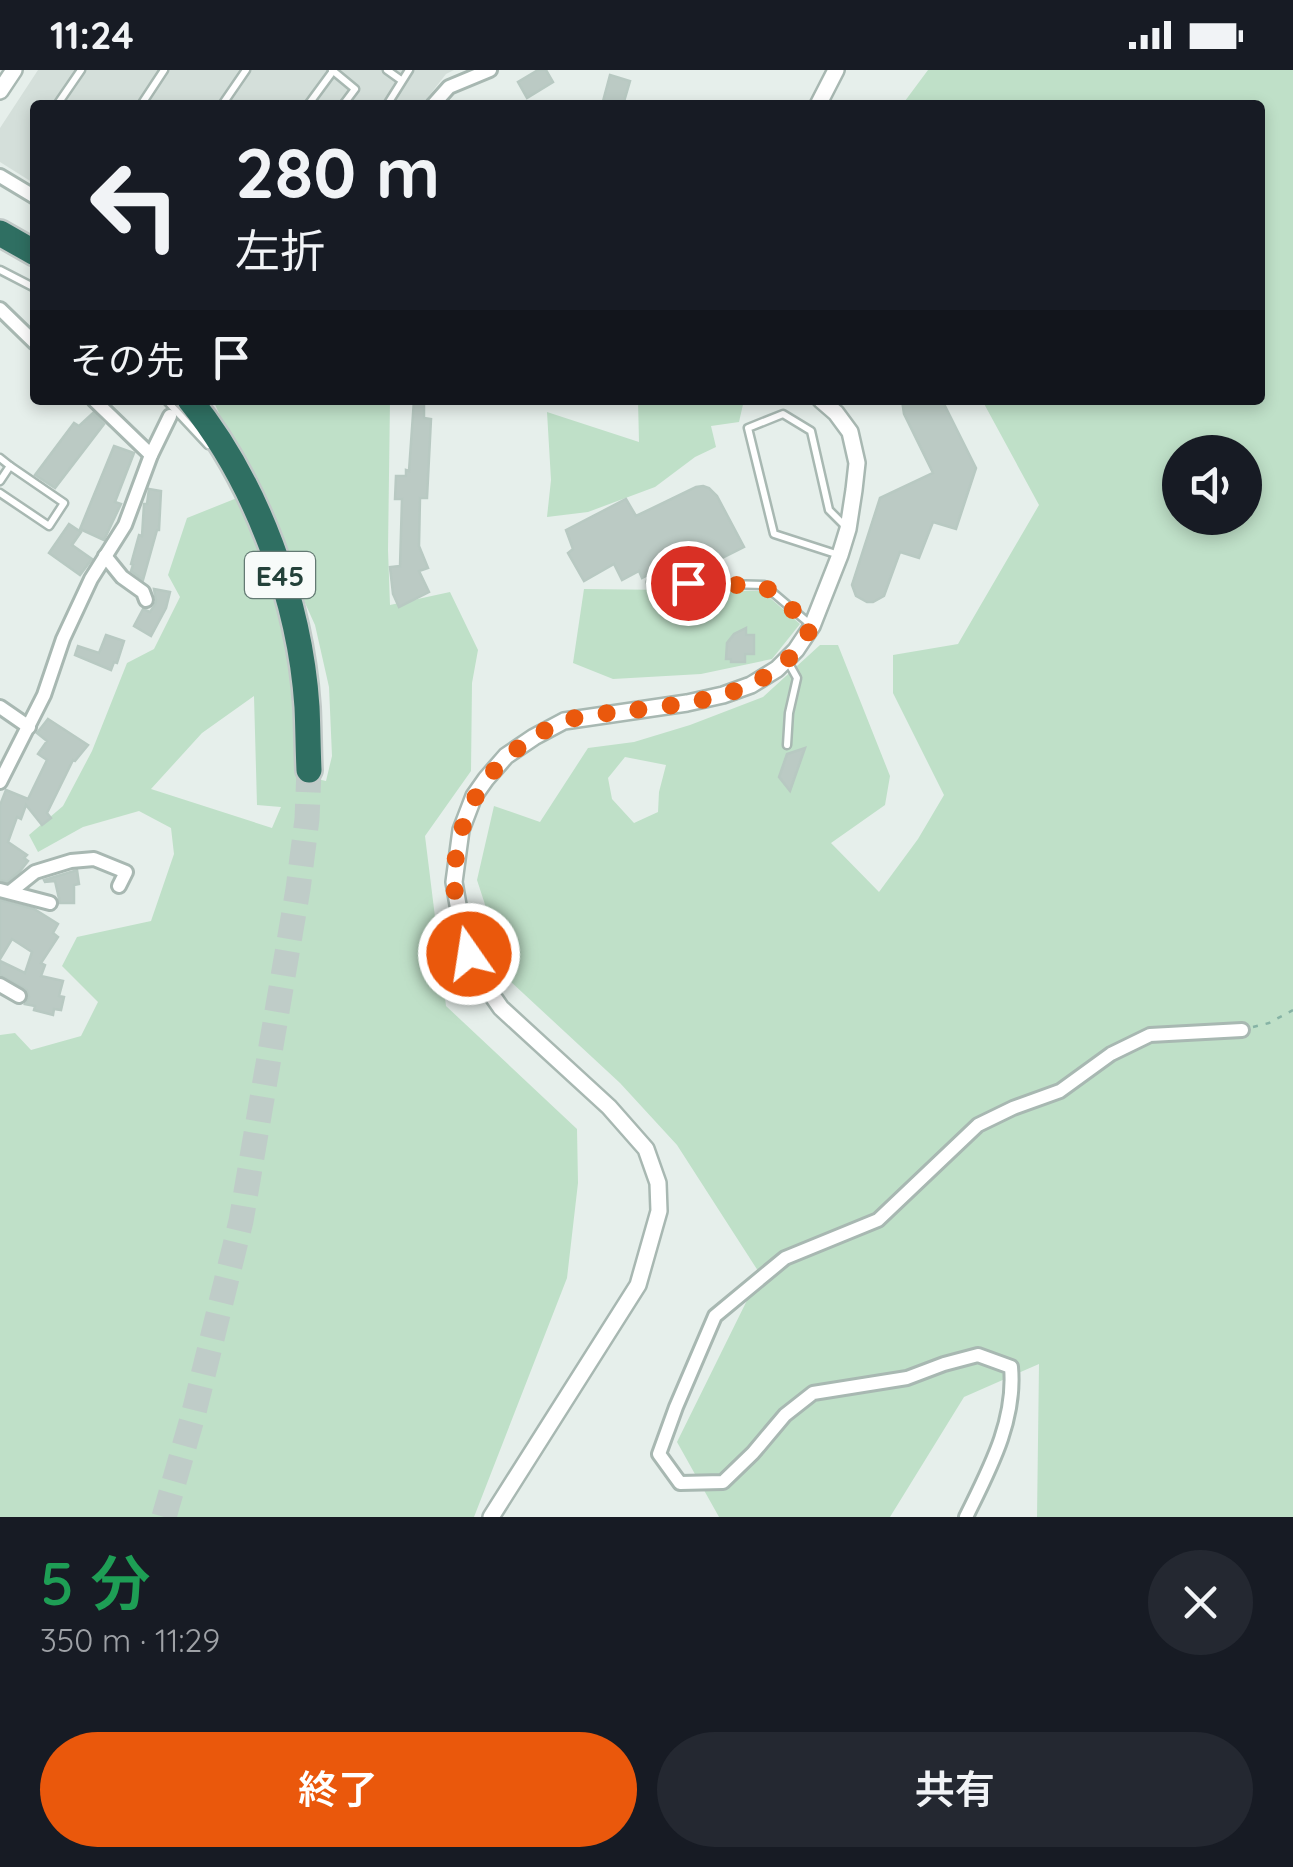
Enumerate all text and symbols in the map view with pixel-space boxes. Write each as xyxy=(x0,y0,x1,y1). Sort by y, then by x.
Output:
text: 11:24 xyxy=(50,11,134,59)
text: 280 m xyxy=(235,128,440,216)
icon: left xyxy=(70,140,200,270)
text: 左折 xyxy=(235,222,325,278)
icon: arrive xyxy=(204,330,259,385)
text: その先 xyxy=(70,336,184,384)
map controls xyxy=(1162,435,1262,535)
button: sound xyxy=(1162,435,1262,535)
pin xyxy=(646,541,731,626)
road number: E45 xyxy=(245,552,315,598)
icon: arrive xyxy=(661,556,716,611)
position arrow xyxy=(417,902,521,1006)
text: 5 分 xyxy=(40,1545,151,1620)
button: close xyxy=(1148,1550,1253,1655)
text: 350 m · 11:29 xyxy=(40,1620,220,1660)
button: 終了 xyxy=(40,1732,637,1847)
button: 共有 xyxy=(657,1732,1253,1847)

